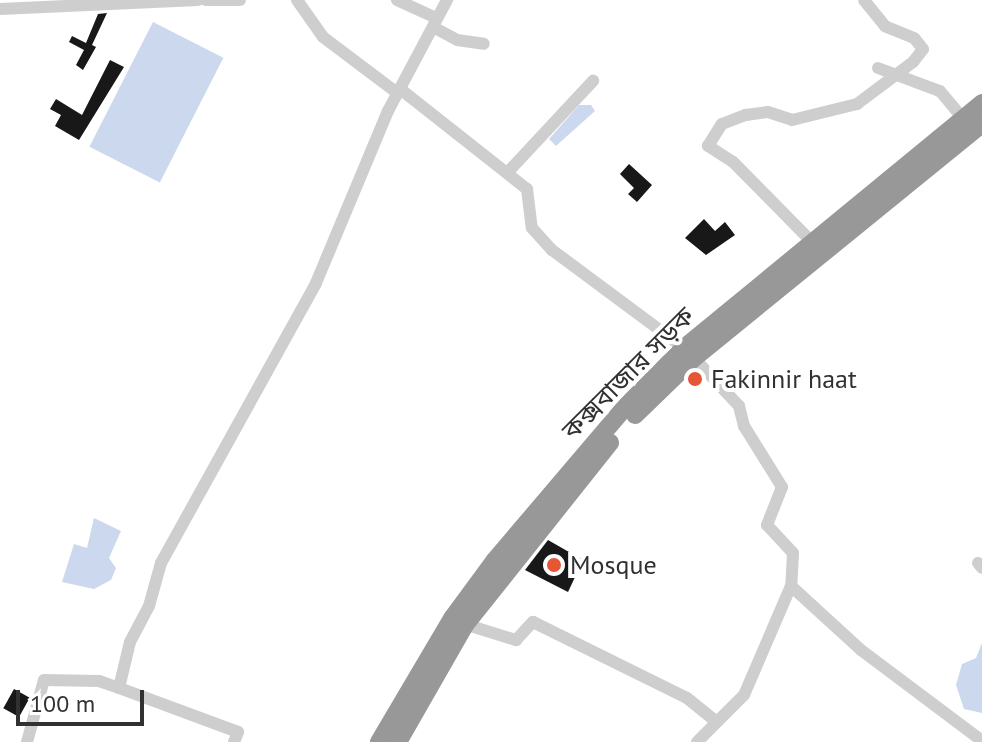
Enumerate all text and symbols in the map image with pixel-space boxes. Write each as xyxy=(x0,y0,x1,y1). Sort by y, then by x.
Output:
street label: কক্সবাজার সড়ক xyxy=(555,300,701,446)
place label: Fakinnir haat xyxy=(711,363,857,395)
marker: Fakinnir haat xyxy=(686,370,704,388)
place label: Mosque xyxy=(570,549,657,581)
marker: Mosque xyxy=(545,556,563,574)
scale bar xyxy=(20,674,148,724)
text: 100 m xyxy=(30,688,95,719)

